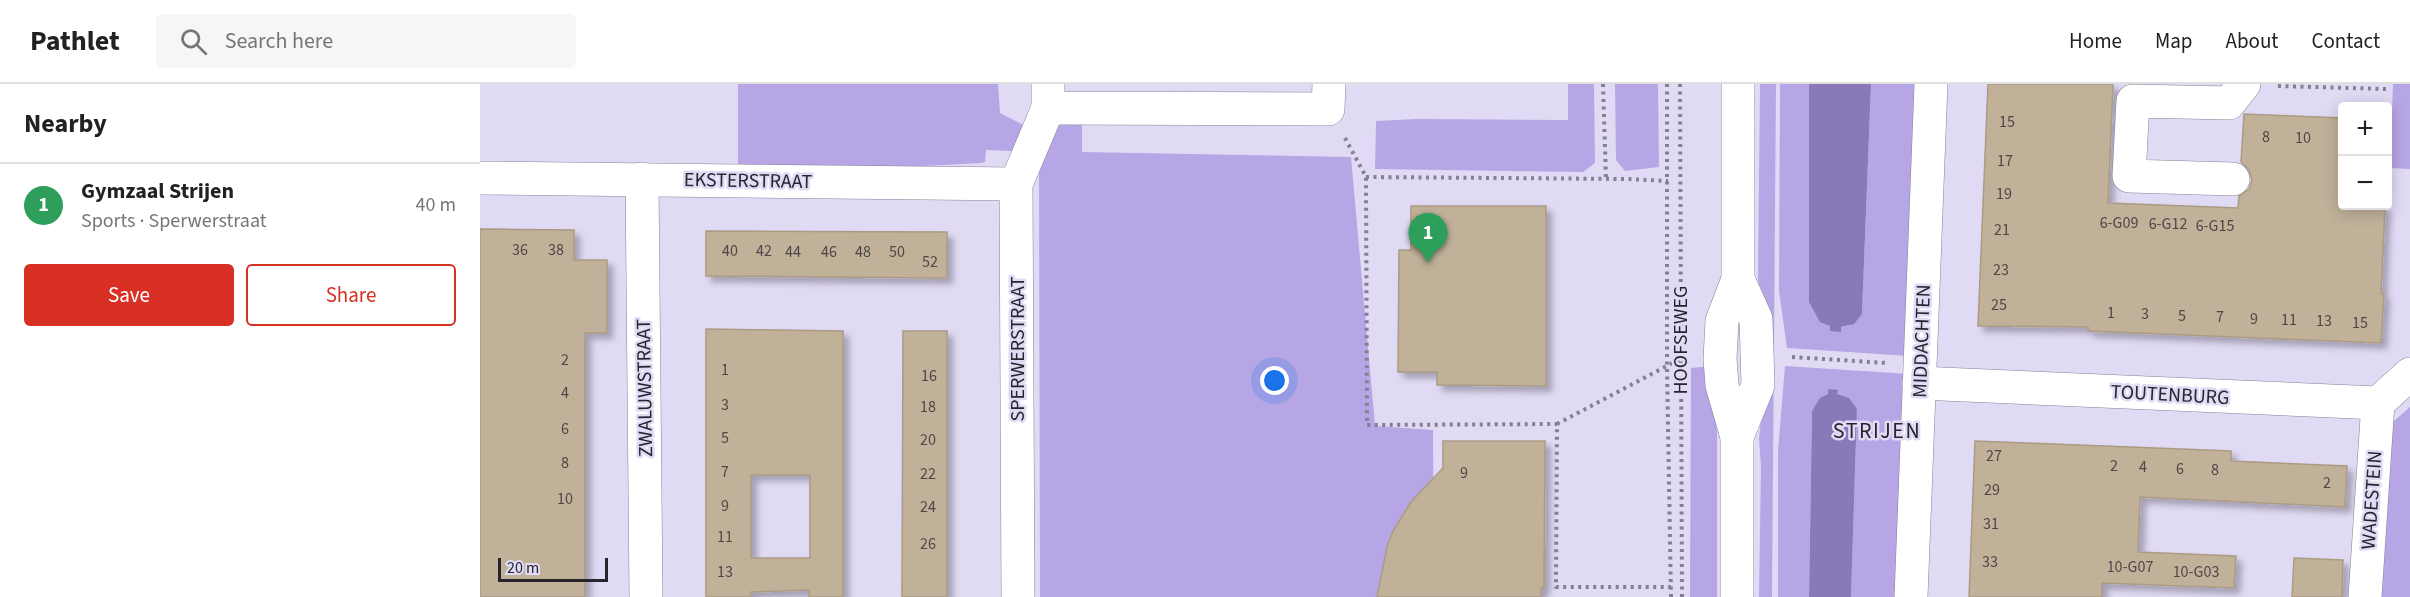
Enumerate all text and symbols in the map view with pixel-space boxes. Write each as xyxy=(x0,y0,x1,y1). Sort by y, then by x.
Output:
search box xyxy=(156,14,576,68)
text: Pathlet xyxy=(30,21,120,61)
icon: search xyxy=(177,25,210,58)
text: Search here xyxy=(225,25,333,57)
text: Home xyxy=(2069,26,2122,56)
text: Map xyxy=(2155,26,2193,56)
text: About xyxy=(2226,26,2278,56)
text: Contact xyxy=(2311,26,2380,56)
map controls xyxy=(2338,102,2392,210)
button: + xyxy=(2338,102,2392,156)
text: Nearby xyxy=(24,105,107,142)
house number: 15 xyxy=(1999,111,2015,133)
house number: 8 xyxy=(2262,126,2270,148)
house number: 10 xyxy=(2295,127,2311,149)
house number: 17 xyxy=(1997,150,2013,172)
button: − xyxy=(2338,156,2392,210)
street label: EKSTERSTRAAT xyxy=(684,166,813,196)
text: Gymzaal Strijen xyxy=(81,175,234,207)
house number: 19 xyxy=(1996,183,2012,205)
text: 1 xyxy=(38,191,49,219)
text: 40 m xyxy=(416,191,456,219)
text: Sports · Sperwerstraat xyxy=(81,207,266,235)
house number: 6-G09 xyxy=(2100,212,2138,234)
house number: 6-G12 xyxy=(2149,213,2187,235)
pin: 1 xyxy=(1408,214,1448,263)
house number: 6-G15 xyxy=(2196,215,2234,237)
house number: 21 xyxy=(1994,219,2010,241)
house number: 36 xyxy=(512,239,528,261)
house number: 38 xyxy=(548,239,564,261)
house number: 40 xyxy=(722,240,738,262)
house number: 42 xyxy=(756,240,772,262)
house number: 44 xyxy=(785,241,801,263)
house number: 46 xyxy=(821,241,837,263)
house number: 48 xyxy=(855,241,871,263)
house number: 50 xyxy=(889,241,905,263)
house number: 52 xyxy=(922,251,938,273)
house number: 23 xyxy=(1993,259,2009,281)
button: Save xyxy=(24,264,234,326)
button: Share xyxy=(246,264,456,326)
street label: SPERWERSTRAAT xyxy=(1004,276,1032,421)
street label: MIDDACHTEN xyxy=(1906,284,1938,398)
street label: HOOFSEWEG xyxy=(1667,286,1695,394)
house number: 25 xyxy=(1991,294,2007,316)
house number: 1 xyxy=(2107,302,2115,324)
house number: 3 xyxy=(2141,303,2149,325)
house number: 5 xyxy=(2178,305,2186,327)
house number: 7 xyxy=(2216,306,2224,328)
house number: 9 xyxy=(2250,308,2258,330)
house number: 11 xyxy=(2281,309,2297,331)
house number: 13 xyxy=(2316,310,2332,332)
house number: 15 xyxy=(2352,312,2368,334)
street label: ZWALUWSTRAAT xyxy=(630,318,660,457)
house number: 2 xyxy=(561,349,569,371)
house number: 1 xyxy=(721,359,729,381)
house number: 16 xyxy=(921,365,937,387)
your location xyxy=(1260,366,1289,395)
street label: TOUTENBURG xyxy=(2110,378,2230,412)
house number: 4 xyxy=(561,382,569,404)
house number: 3 xyxy=(721,394,729,416)
house number: 18 xyxy=(920,396,936,418)
district label: STRIJEN xyxy=(1833,415,1921,447)
house number: 6 xyxy=(561,418,569,440)
house number: 5 xyxy=(721,427,729,449)
house number: 20 xyxy=(920,429,936,451)
house number: 27 xyxy=(1986,445,2002,467)
street label: WADESTEIN xyxy=(2355,450,2389,551)
house number: 8 xyxy=(561,452,569,474)
house number: 2 xyxy=(2110,455,2118,477)
house number: 4 xyxy=(2139,456,2147,478)
house number: 6 xyxy=(2176,458,2184,480)
house number: 8 xyxy=(2211,459,2219,481)
house number: 7 xyxy=(721,461,729,483)
house number: 9 xyxy=(1460,462,1468,484)
house number: 22 xyxy=(920,463,936,485)
house number: 2 xyxy=(2323,472,2331,494)
house number: 29 xyxy=(1984,479,2000,501)
house number: 10 xyxy=(557,488,573,510)
house number: 9 xyxy=(721,495,729,517)
house number: 24 xyxy=(920,496,936,518)
house number: 31 xyxy=(1983,513,1999,535)
house number: 11 xyxy=(717,526,733,548)
house number: 26 xyxy=(920,533,936,555)
house number: 33 xyxy=(1982,551,1998,573)
scale bar xyxy=(498,555,608,582)
house number: 10-G07 xyxy=(2107,556,2153,578)
text: 20 m xyxy=(507,557,539,579)
house number: 13 xyxy=(717,561,733,583)
house number: 10-G03 xyxy=(2173,561,2219,583)

